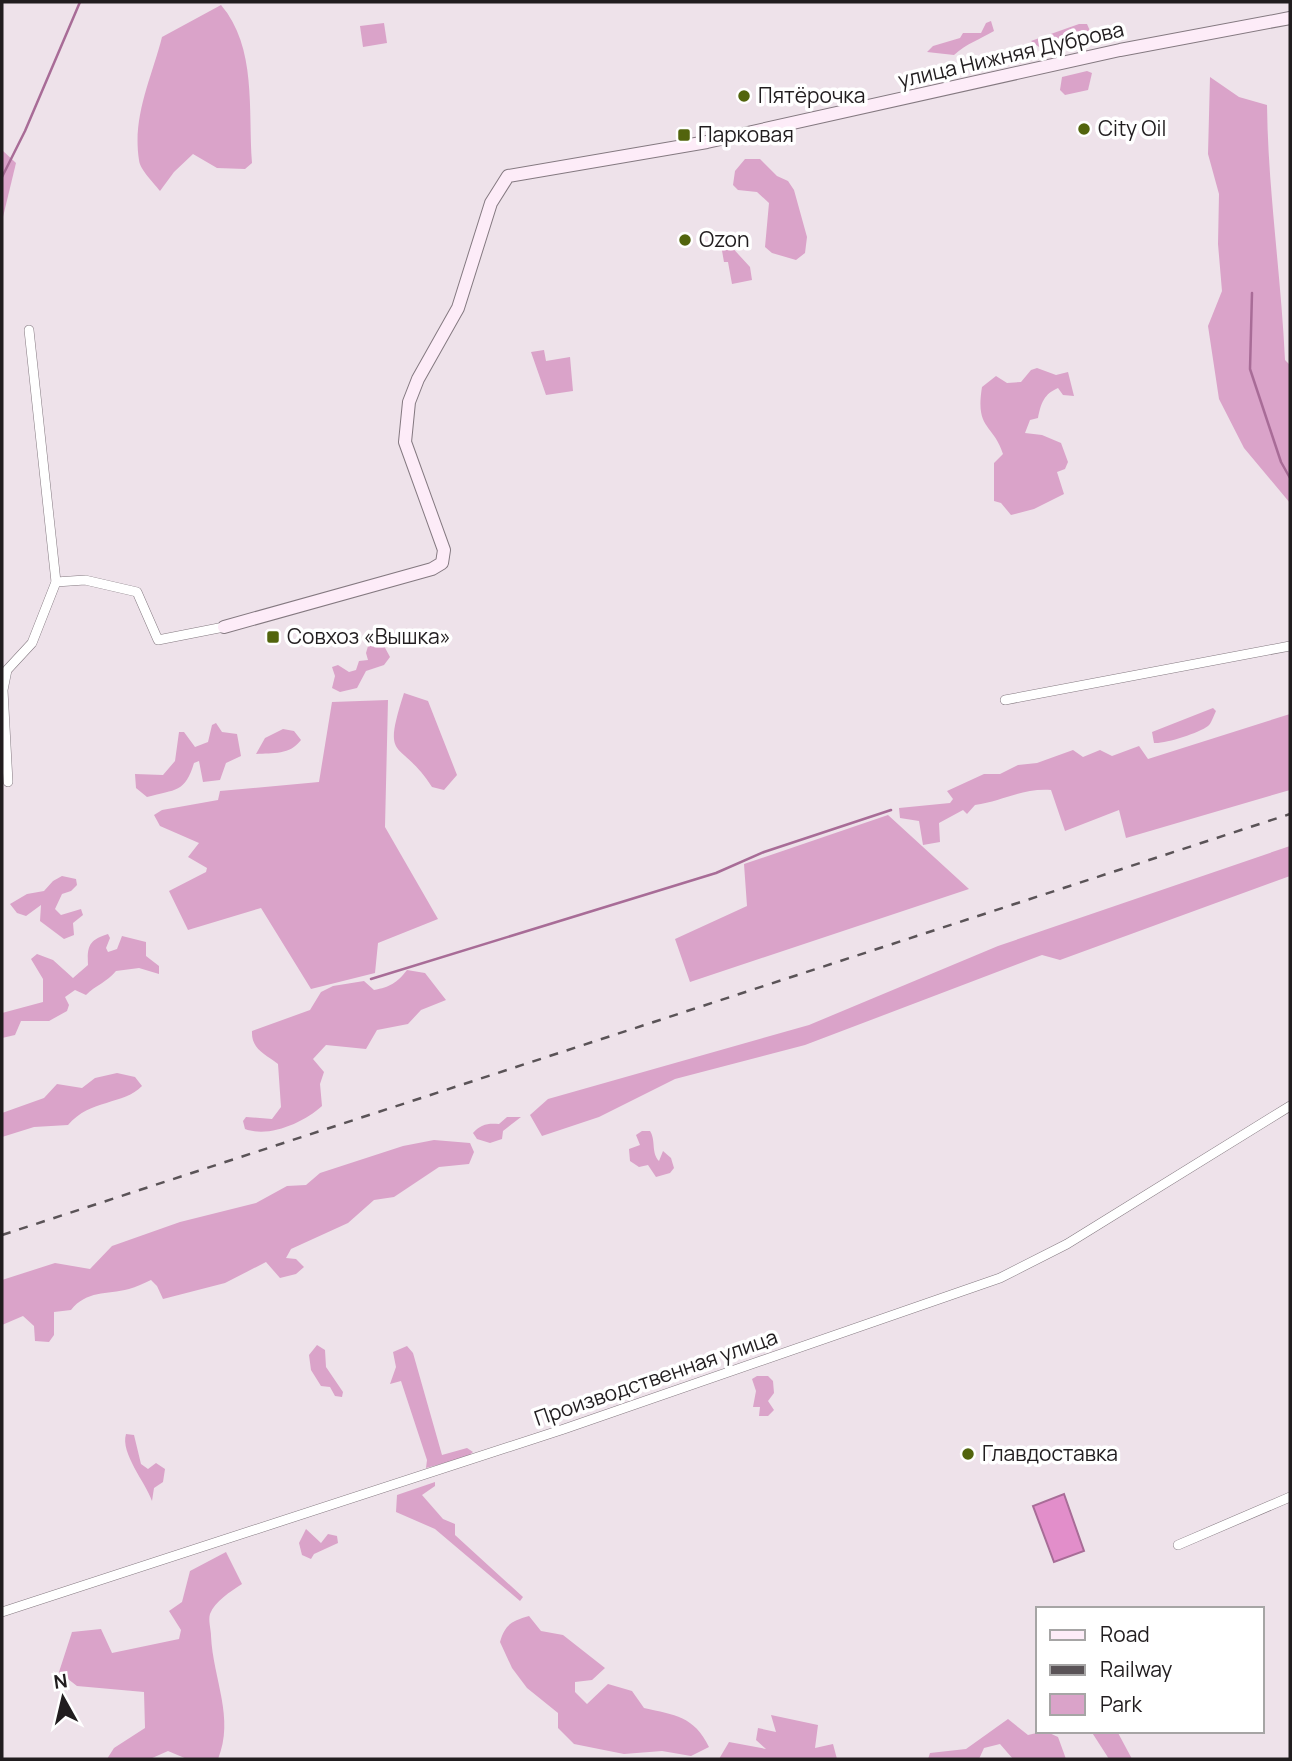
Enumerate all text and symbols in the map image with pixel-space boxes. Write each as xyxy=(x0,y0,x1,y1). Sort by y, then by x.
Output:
street label: улица Нижняя Дуброва xyxy=(895,14,1126,94)
place label: Пятёрочка xyxy=(758,81,865,109)
marker: Пятёрочка xyxy=(736,88,752,104)
place label: City Oil xyxy=(1098,114,1166,142)
place label: Парковая xyxy=(698,120,794,148)
marker: City Oil xyxy=(1076,121,1092,137)
marker: Парковая xyxy=(676,127,692,143)
place label: Ozon xyxy=(699,225,749,253)
marker: Ozon xyxy=(677,232,693,248)
place label: Совхоз «Вышка» xyxy=(287,622,451,650)
marker: Совхоз «Вышка» xyxy=(265,629,281,645)
street label: Производственная улица xyxy=(530,1322,781,1432)
place label: Главдоставка xyxy=(982,1439,1118,1467)
marker: Главдоставка xyxy=(960,1446,976,1462)
legend xyxy=(1036,1607,1264,1733)
text: Road xyxy=(1100,1620,1150,1648)
text: Railway xyxy=(1100,1655,1172,1683)
north arrow xyxy=(28,1663,98,1733)
text: N xyxy=(52,1667,69,1695)
text: Park xyxy=(1100,1690,1142,1718)

